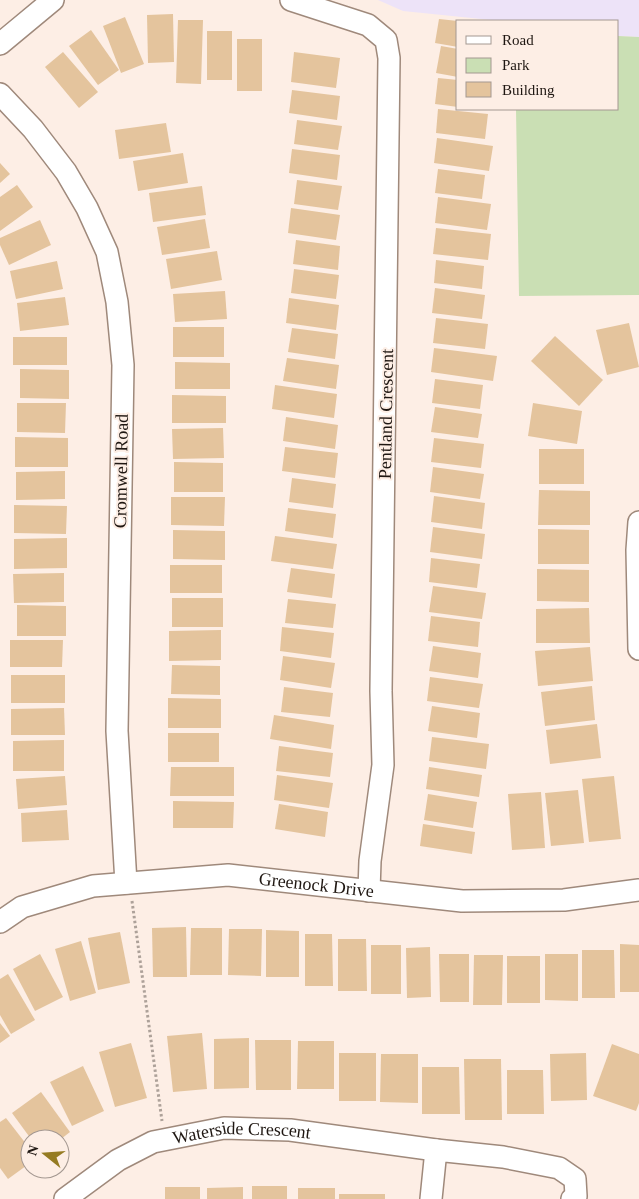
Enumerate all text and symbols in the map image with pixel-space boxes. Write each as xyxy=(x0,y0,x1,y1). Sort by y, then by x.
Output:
legend xyxy=(456,20,619,110)
text: Road xyxy=(502,32,534,48)
text: Park xyxy=(502,57,530,73)
text: Building xyxy=(502,82,555,98)
street label: Pentland Crescent xyxy=(375,349,397,479)
street label: Cromwell Road xyxy=(110,414,132,528)
street label: Greenock Drive xyxy=(258,868,375,901)
street label: Waterside Crescent xyxy=(171,1118,312,1148)
north arrow xyxy=(20,1129,70,1179)
text: N xyxy=(24,1143,42,1157)

